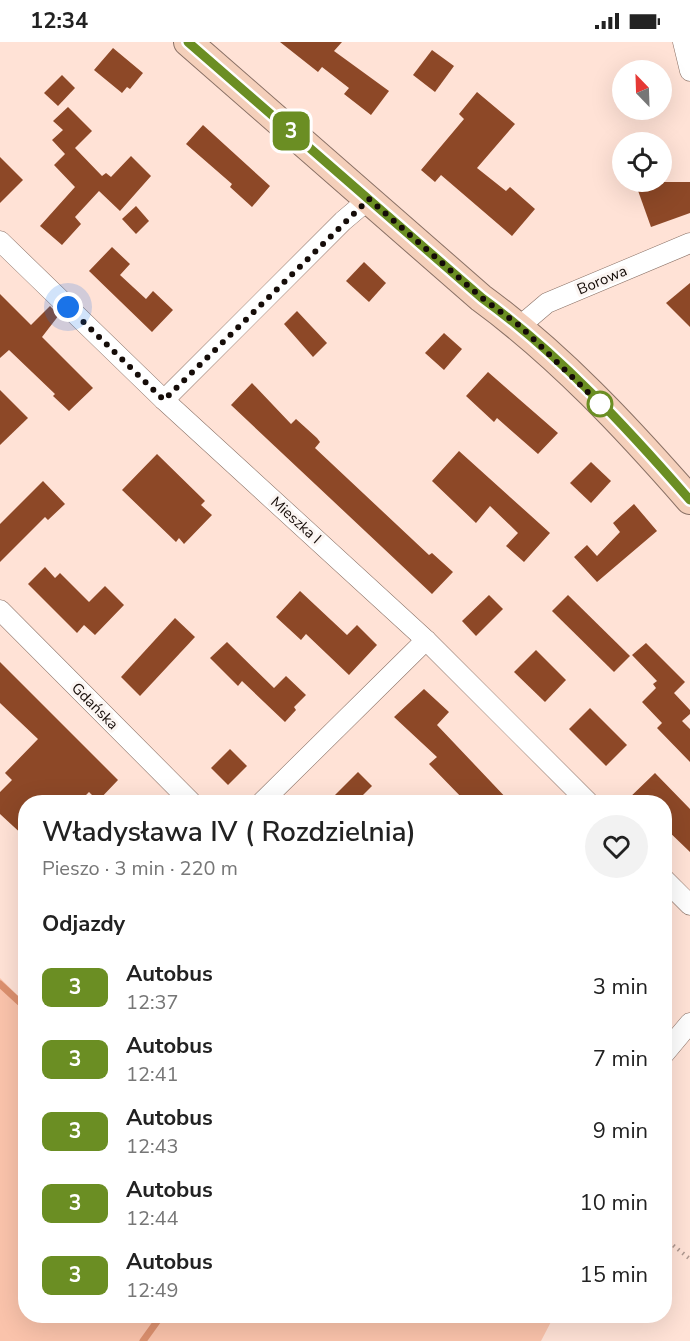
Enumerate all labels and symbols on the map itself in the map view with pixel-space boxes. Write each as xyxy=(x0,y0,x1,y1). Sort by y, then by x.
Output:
north arrow xyxy=(612,60,672,120)
line badge: 3 xyxy=(272,112,310,151)
street label: Borowa xyxy=(574,261,630,299)
your location xyxy=(53,292,83,322)
unlabelled marker xyxy=(587,391,613,417)
street label: Mieszka I xyxy=(266,492,326,548)
street label: Gdańska xyxy=(67,678,123,734)

